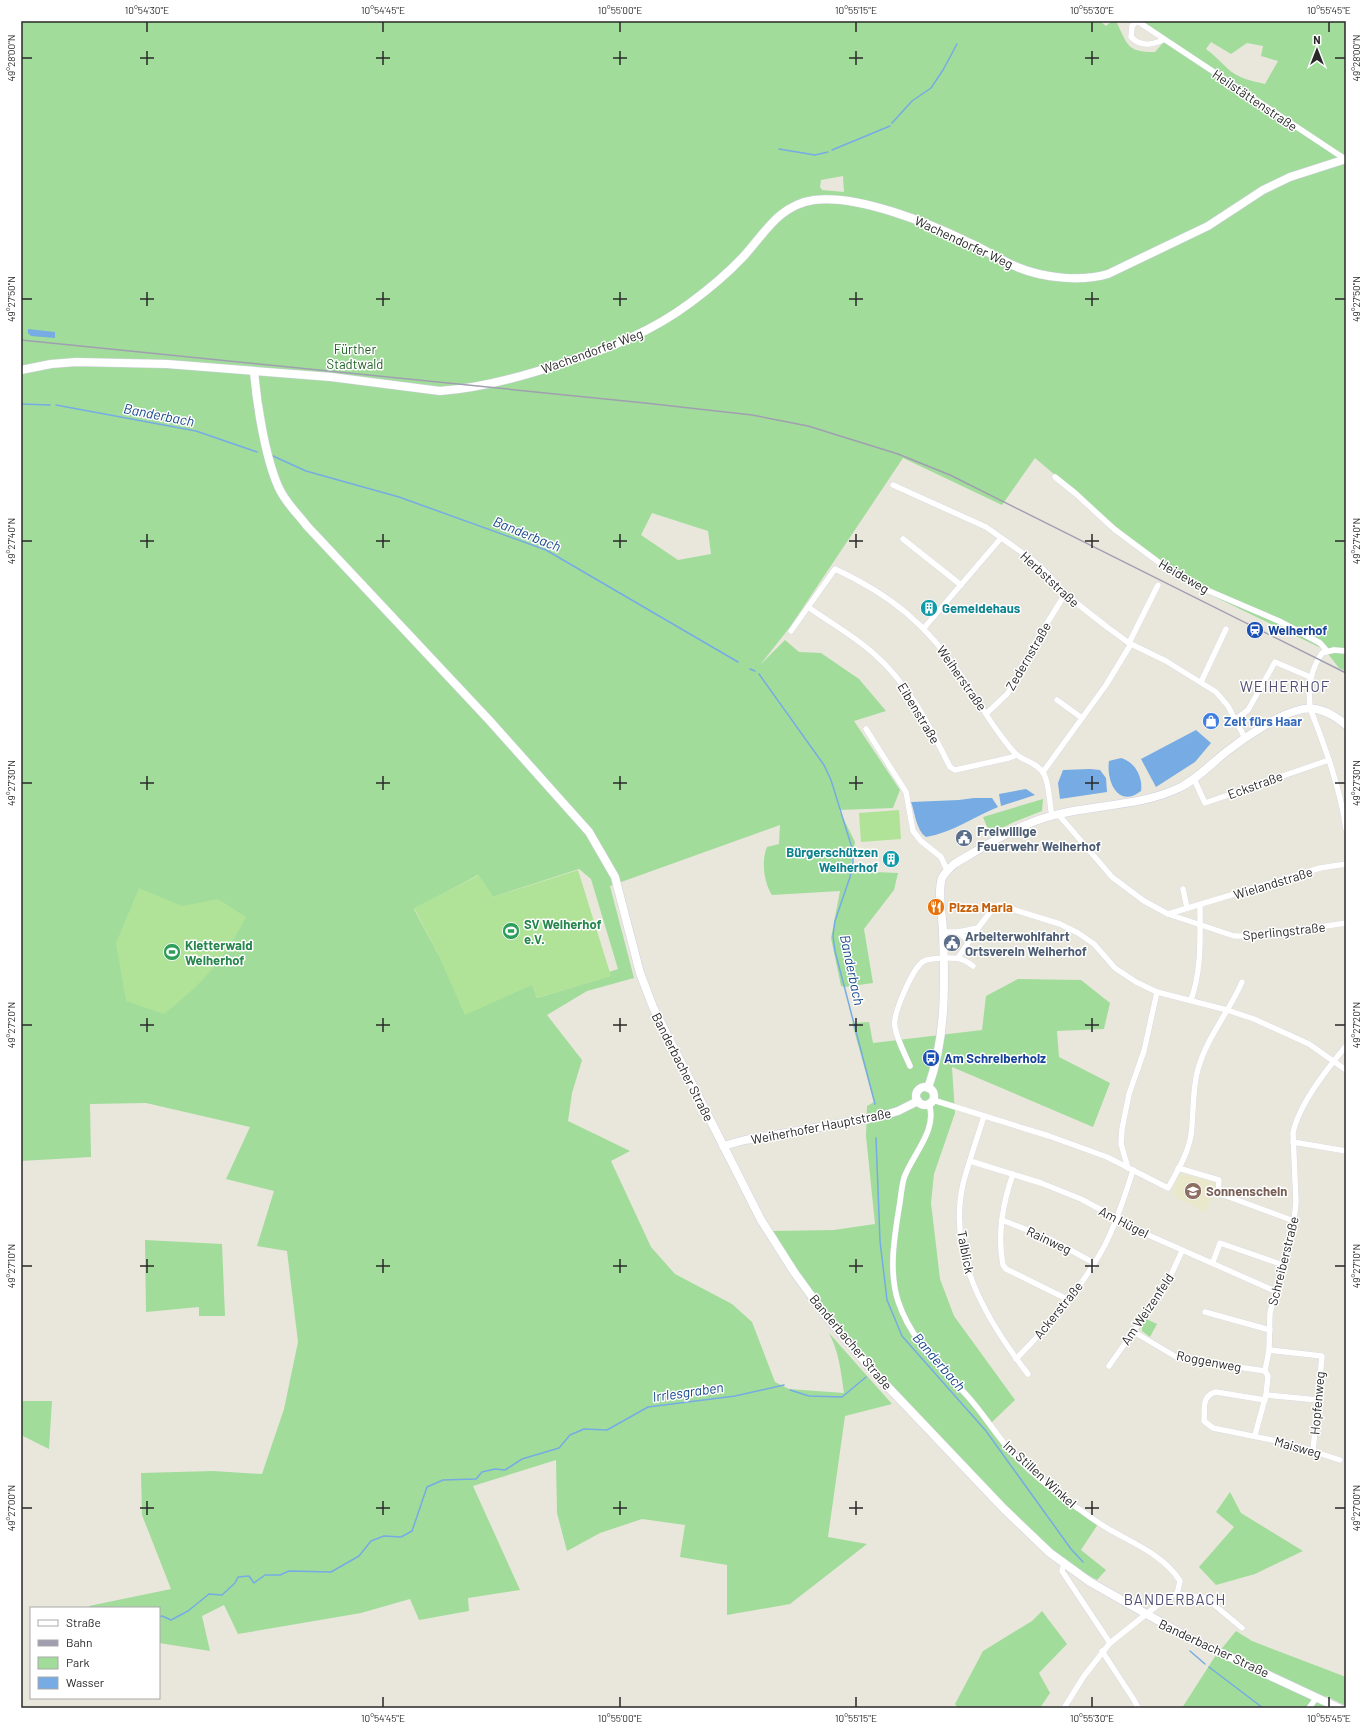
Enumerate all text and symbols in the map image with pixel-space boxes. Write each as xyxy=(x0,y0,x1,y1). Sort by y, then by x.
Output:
text: 10°54'30"E xyxy=(125,4,169,16)
text: 10°54'45"E xyxy=(361,4,405,16)
text: 10°55'00"E xyxy=(598,4,642,16)
text: 10°55'15"E xyxy=(835,4,877,16)
text: 10°55'30"E xyxy=(1070,4,1114,16)
text: 10°55'45"E xyxy=(1307,4,1351,16)
north arrow xyxy=(1297,30,1337,70)
text: N xyxy=(1313,33,1321,46)
text: 49°28'00"N xyxy=(5,34,17,82)
text: 49°28'00"N xyxy=(1350,34,1362,82)
street label: Heilstättenstraße xyxy=(1209,66,1301,134)
street label: Wachendorfer Weg xyxy=(912,212,1016,272)
text: 49°27'50"N xyxy=(5,276,17,322)
text: 49°27'50"N xyxy=(1350,276,1362,322)
street label: Wachendorfer Weg xyxy=(539,325,645,377)
park label: Fürther Stadtwald xyxy=(327,341,383,372)
water label: Banderbach xyxy=(122,399,196,430)
water label: Banderbach xyxy=(491,512,564,555)
text: 49°27'40"N xyxy=(5,518,17,564)
text: 49°27'40"N xyxy=(1350,518,1362,564)
street label: Herbststraße xyxy=(1017,548,1083,610)
street label: Heideweg xyxy=(1156,555,1212,597)
building icon: Gemeidehaus xyxy=(919,598,939,618)
place label: Gemeidehaus xyxy=(942,600,1021,616)
street label: Zedernstraße xyxy=(1002,619,1054,693)
station icon: Weiherhof xyxy=(1245,620,1265,640)
place label: Weiherhof xyxy=(1268,622,1327,638)
street label: Weiherstraße xyxy=(934,642,990,714)
district label: WEIHERHOF xyxy=(1240,677,1330,695)
street label: Eibenstraße xyxy=(894,679,944,747)
shop icon: Zeit fürs Haar xyxy=(1201,711,1221,731)
place label: Zeit fürs Haar xyxy=(1224,713,1302,729)
text: 49°27'30"N xyxy=(5,760,17,806)
text: 49°27'30"N xyxy=(1350,760,1362,806)
street label: Eckstraße xyxy=(1225,768,1285,802)
place label: Freiwillige Feuerwehr Weiherhof xyxy=(977,823,1101,854)
public building icon: Freiwillige Feuerwehr Weiherhof xyxy=(954,828,974,848)
place label: Bürgerschützen Weiherhof xyxy=(786,844,878,875)
building icon: Bürgerschützen Weiherhof xyxy=(881,849,901,869)
street label: Wielandstraße xyxy=(1232,863,1315,903)
restaurant icon: Pizza Maria xyxy=(926,897,946,917)
place label: Pizza Maria xyxy=(949,899,1013,915)
place label: SV Weiherhof e.V. xyxy=(524,916,601,947)
street label: Sperlingstraße xyxy=(1242,919,1326,943)
sports icon: SV Weiherhof e.V. xyxy=(501,921,521,941)
place label: Arbeiterwohlfahrt Ortsverein Weiherhof xyxy=(965,928,1087,959)
water label: Banderbach xyxy=(837,933,868,1007)
public building icon: Arbeiterwohlfahrt Ortsverein Weiherhof xyxy=(942,933,962,953)
place label: Kletterwald Weiherhof xyxy=(185,937,252,968)
sports icon: Kletterwald Weiherhof xyxy=(162,942,182,962)
text: 49°27'20"N xyxy=(5,1002,17,1048)
text: 49°27'20"N xyxy=(1350,1002,1362,1048)
street label: Banderbacher Straße xyxy=(649,1010,717,1124)
bus stop icon: Am Schreiberholz xyxy=(921,1048,941,1068)
place label: Am Schreiberholz xyxy=(944,1050,1046,1066)
street label: Weiherhofer Hauptstraße xyxy=(750,1105,892,1147)
school or university icon: Sonnenschein xyxy=(1183,1181,1203,1201)
place label: Sonnenschein xyxy=(1206,1183,1287,1199)
street label: Am Hügel xyxy=(1096,1203,1152,1241)
street label: Schreiberstraße xyxy=(1264,1215,1302,1307)
street label: Rainweg xyxy=(1024,1223,1074,1257)
street label: Talblick xyxy=(954,1229,978,1275)
text: 49°27'10"N xyxy=(5,1244,17,1288)
text: 49°27'10"N xyxy=(1350,1244,1362,1288)
street label: Am Weizenfeld xyxy=(1117,1270,1177,1348)
street label: Ackerstraße xyxy=(1030,1278,1086,1342)
street label: Banderbacher Straße xyxy=(806,1291,896,1393)
water label: Banderbach xyxy=(909,1329,969,1394)
street label: Roggenweg xyxy=(1175,1347,1243,1375)
street label: Hopfenweg xyxy=(1306,1371,1328,1435)
water label: Irrlesgraben xyxy=(651,1378,725,1405)
street label: Maisweg xyxy=(1273,1433,1323,1461)
street label: Im Stillen Winkel xyxy=(1000,1437,1080,1511)
text: 49°27'00"N xyxy=(5,1485,17,1531)
text: 49°27'00"N xyxy=(1350,1485,1362,1531)
district label: BANDERBACH xyxy=(1124,1590,1226,1608)
legend xyxy=(30,1607,160,1699)
text: Straße xyxy=(66,1615,101,1629)
street label: Banderbacher Straße xyxy=(1156,1615,1272,1681)
text: Bahn xyxy=(66,1635,93,1649)
text: Park xyxy=(66,1655,90,1669)
text: Wasser xyxy=(66,1675,105,1689)
text: 10°54'45"E xyxy=(361,1712,405,1724)
text: 10°55'00"E xyxy=(598,1712,642,1724)
text: 10°55'15"E xyxy=(835,1712,877,1724)
text: 10°55'30"E xyxy=(1070,1712,1114,1724)
text: 10°55'45"E xyxy=(1307,1712,1351,1724)

